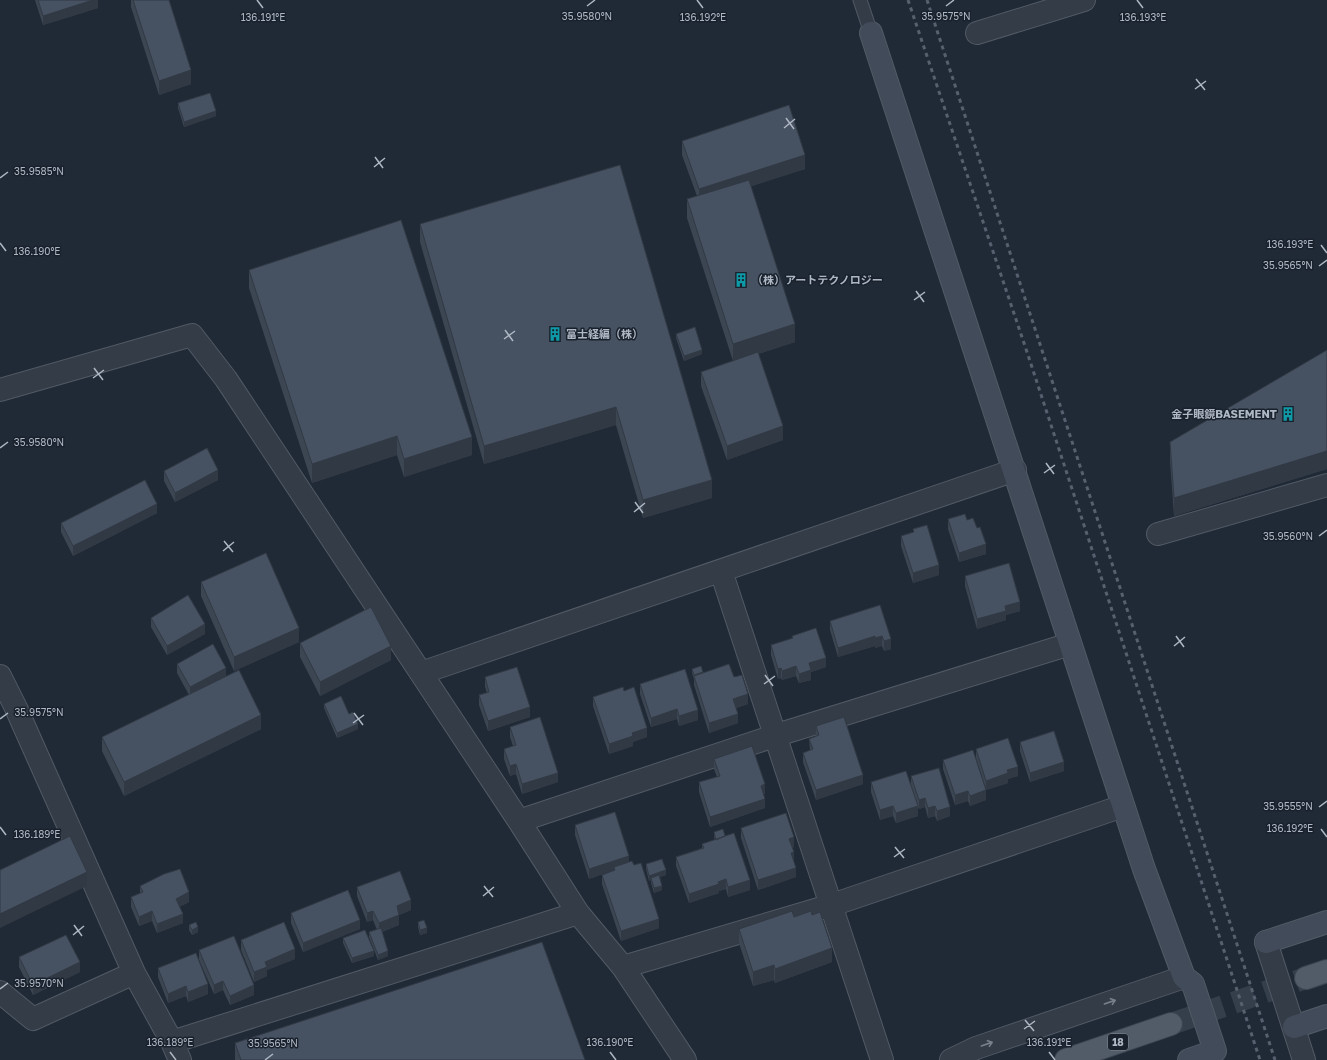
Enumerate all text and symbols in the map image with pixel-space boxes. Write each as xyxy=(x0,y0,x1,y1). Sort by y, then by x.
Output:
text: 35.9580°N xyxy=(562,10,612,22)
text: 35.9575°N xyxy=(921,10,971,22)
text: 136.191°E xyxy=(241,11,285,23)
text: 136.192°E xyxy=(680,11,726,23)
text: 136.193°E xyxy=(1120,11,1166,23)
text: 35.9585°N xyxy=(14,165,64,177)
text: 136.193°E xyxy=(1267,238,1313,250)
text: 136.190°E xyxy=(14,245,60,257)
text: 35.9565°N xyxy=(1263,259,1313,271)
building icon: （株）アートテクノロジー xyxy=(733,272,749,288)
place label: （株）アートテクノロジー xyxy=(752,273,883,286)
building icon: 冨士経編（株） xyxy=(547,326,563,342)
place label: 冨士経編（株） xyxy=(566,327,643,340)
building icon: 金子眼鏡BASEMENT xyxy=(1280,406,1296,422)
place label: 金子眼鏡BASEMENT xyxy=(1171,407,1277,420)
text: 35.9580°N xyxy=(14,436,64,448)
text: 35.9560°N xyxy=(1263,530,1313,542)
text: 35.9575°N xyxy=(14,706,64,718)
text: 35.9555°N xyxy=(1263,800,1313,812)
text: 136.192°E xyxy=(1267,822,1313,834)
text: 136.189°E xyxy=(14,828,60,840)
text: 35.9570°N xyxy=(14,977,64,989)
one-way arrow xyxy=(1104,998,1116,1006)
road number: 18 xyxy=(1108,1034,1128,1050)
text: 136.189°E xyxy=(147,1036,193,1048)
text: 136.190°E xyxy=(587,1036,633,1048)
text: 136.191°E xyxy=(1027,1036,1071,1048)
text: 35.9565°N xyxy=(248,1037,298,1049)
one-way arrow xyxy=(981,1040,993,1048)

